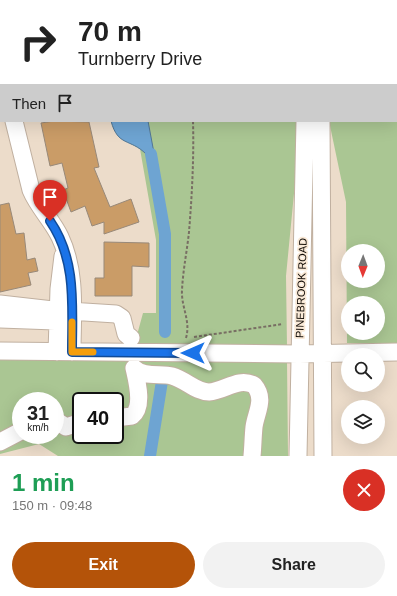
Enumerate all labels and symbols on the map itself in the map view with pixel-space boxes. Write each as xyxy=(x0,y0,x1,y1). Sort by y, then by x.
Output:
pin xyxy=(33,180,67,221)
street label: PINEBROOK ROAD xyxy=(293,238,309,338)
north arrow xyxy=(341,244,385,288)
position arrow xyxy=(172,332,214,374)
speed limit sign: 40 xyxy=(72,392,124,444)

